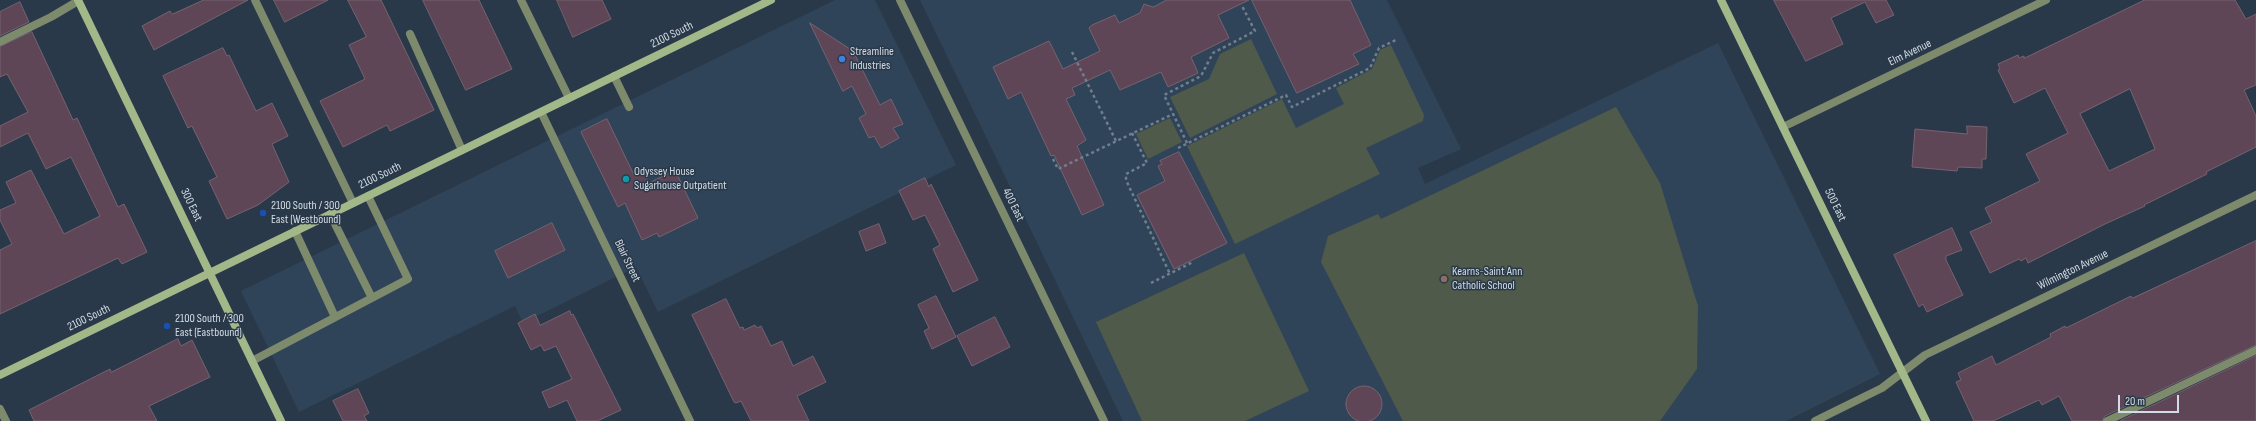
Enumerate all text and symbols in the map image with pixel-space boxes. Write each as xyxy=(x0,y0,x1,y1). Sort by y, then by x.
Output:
street label: 2100 South xyxy=(648,19,696,51)
street label: Elm Avenue xyxy=(1886,36,1934,70)
place label: Streamline Industries xyxy=(850,45,894,73)
marker: Streamline Industries xyxy=(837,54,847,64)
street label: 2100 South xyxy=(356,160,404,192)
place label: Odyssey House Sugarhouse Outpatient xyxy=(634,165,727,193)
marker: Odyssey House Sugarhouse Outpatient xyxy=(621,174,631,184)
street label: 300 East xyxy=(177,186,205,224)
street label: 400 East xyxy=(999,186,1027,224)
street label: 500 East xyxy=(1821,186,1849,224)
place label: 2100 South / 300 East (Westbound) xyxy=(271,199,341,227)
marker: 2100 South / 300 East (Westbound) xyxy=(258,208,268,218)
street label: Blair Street xyxy=(611,238,643,284)
street label: Wilmington Avenue xyxy=(2035,247,2111,293)
place label: Kearns-Saint Ann Catholic School xyxy=(1452,265,1522,293)
marker: Kearns-Saint Ann Catholic School xyxy=(1439,274,1449,284)
street label: 2100 South xyxy=(65,302,113,334)
place label: 2100 South / 300 East (Eastbound) xyxy=(175,312,244,340)
marker: 2100 South / 300 East (Eastbound) xyxy=(162,321,172,331)
scale bar xyxy=(2120,387,2181,413)
text: 20 m xyxy=(2125,394,2145,409)

